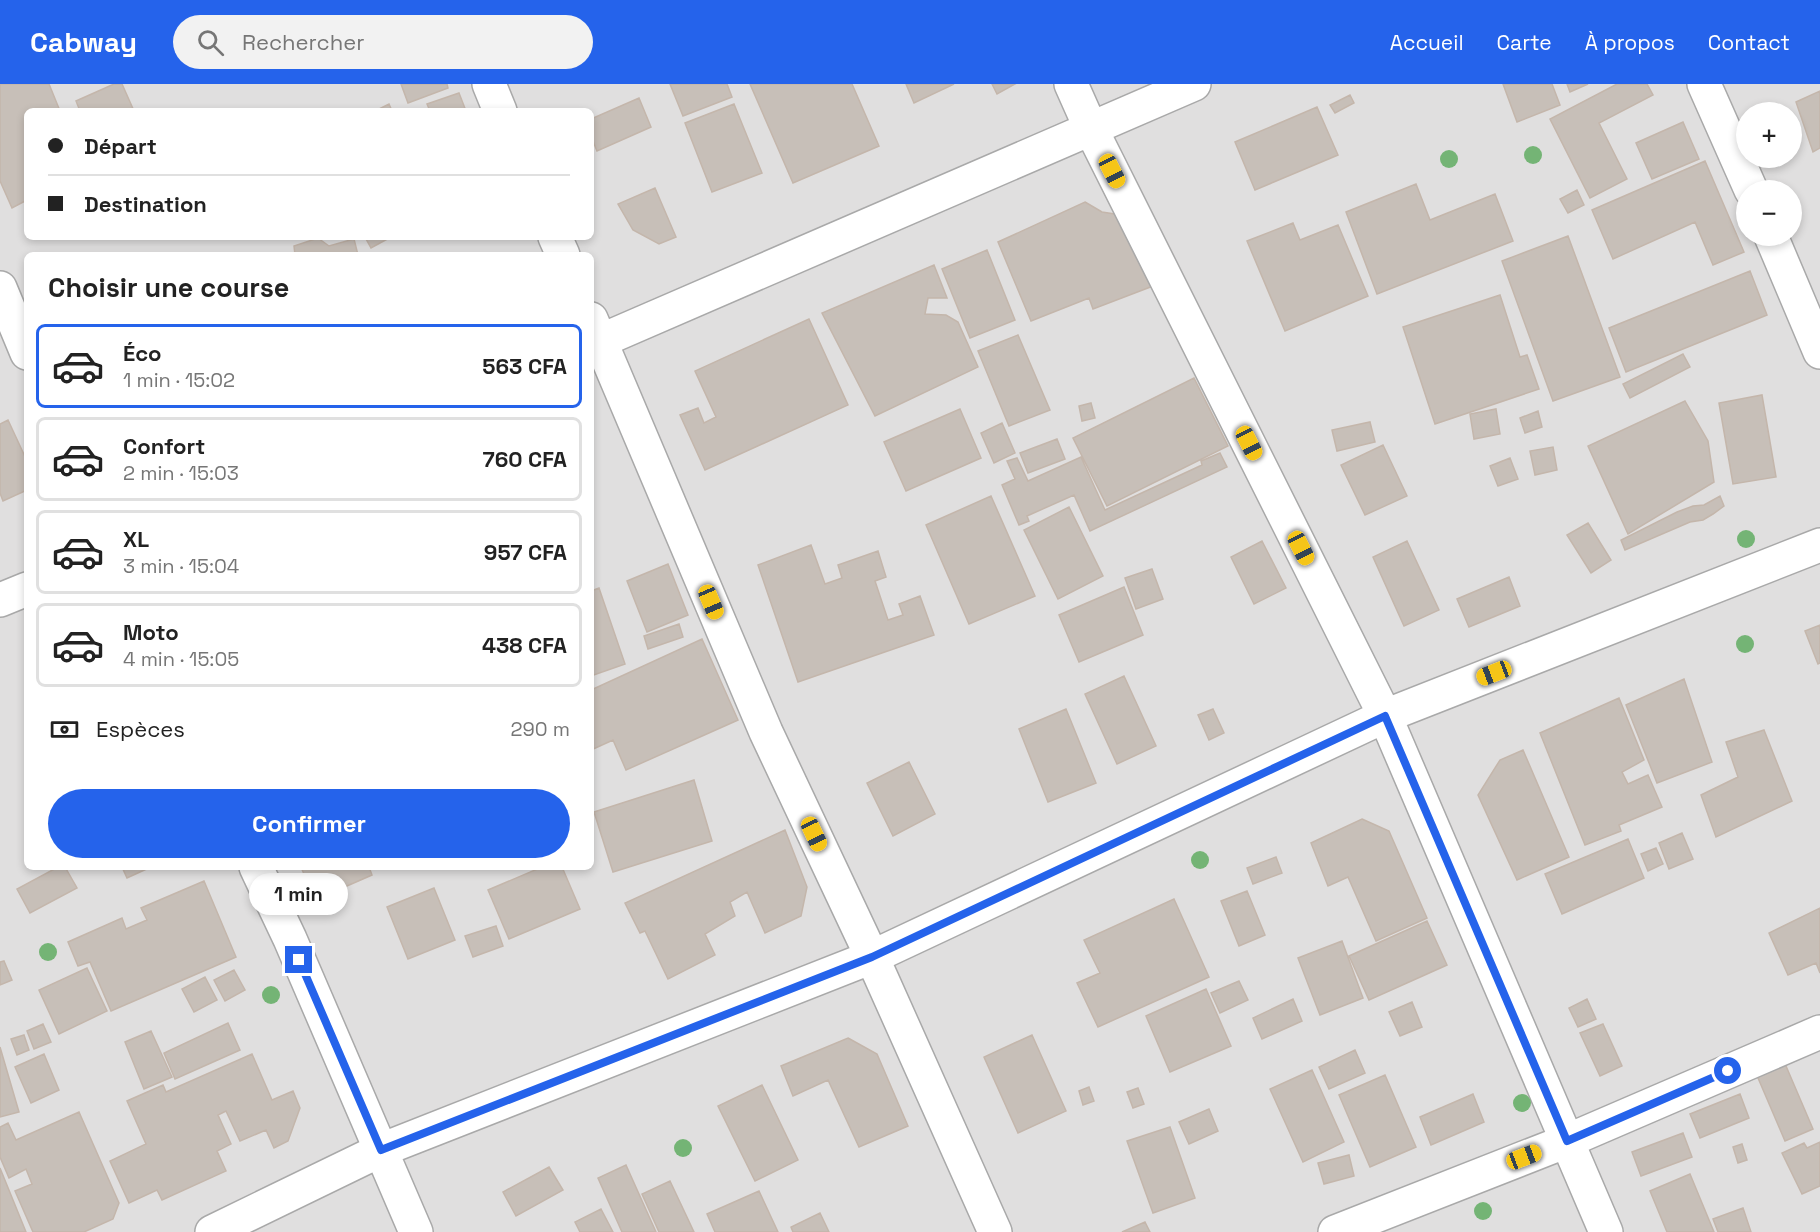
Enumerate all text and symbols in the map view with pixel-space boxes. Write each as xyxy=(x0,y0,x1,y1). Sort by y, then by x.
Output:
search box xyxy=(173,15,593,69)
text: Cabway xyxy=(30,24,137,60)
icon: search xyxy=(194,26,227,59)
text: Rechercher xyxy=(242,28,364,56)
text: Accueil xyxy=(1390,29,1464,56)
text: Carte xyxy=(1497,29,1552,56)
text: À propos xyxy=(1585,29,1675,56)
text: Contact xyxy=(1708,29,1790,56)
map controls xyxy=(1736,102,1802,246)
button: + xyxy=(1736,102,1802,168)
text: Départ xyxy=(84,132,157,160)
car xyxy=(1096,151,1128,191)
button: − xyxy=(1736,180,1802,246)
text: Destination xyxy=(84,190,207,218)
text: Choisir une course xyxy=(48,270,289,305)
icon: car xyxy=(51,339,105,393)
text: Éco xyxy=(123,339,162,367)
text: 563 CFA xyxy=(482,352,567,380)
text: 1 min · 15:02 xyxy=(123,367,235,393)
car xyxy=(1233,423,1265,463)
icon: car xyxy=(51,432,105,486)
text: Confort xyxy=(123,432,205,460)
text: 760 CFA xyxy=(483,445,567,473)
text: 2 min · 15:03 xyxy=(123,460,239,486)
icon: car xyxy=(51,525,105,579)
text: XL xyxy=(123,525,149,553)
car xyxy=(1285,528,1317,568)
text: 957 CFA xyxy=(484,538,567,566)
text: 3 min · 15:04 xyxy=(123,553,239,579)
car xyxy=(696,582,726,622)
icon: car xyxy=(51,618,105,672)
text: Moto xyxy=(123,618,179,646)
text: 438 CFA xyxy=(482,631,567,659)
text: 4 min · 15:05 xyxy=(123,646,239,672)
car xyxy=(1474,658,1514,688)
icon: cash xyxy=(48,713,81,746)
text: Espèces xyxy=(96,715,185,743)
text: 290 m xyxy=(511,716,570,742)
button: Confirmer xyxy=(48,789,570,858)
car xyxy=(798,814,830,854)
callout: 1 min xyxy=(250,873,348,915)
text: 1 min xyxy=(274,881,323,907)
route end xyxy=(285,946,312,973)
route start xyxy=(1714,1057,1741,1084)
car xyxy=(1504,1142,1544,1172)

